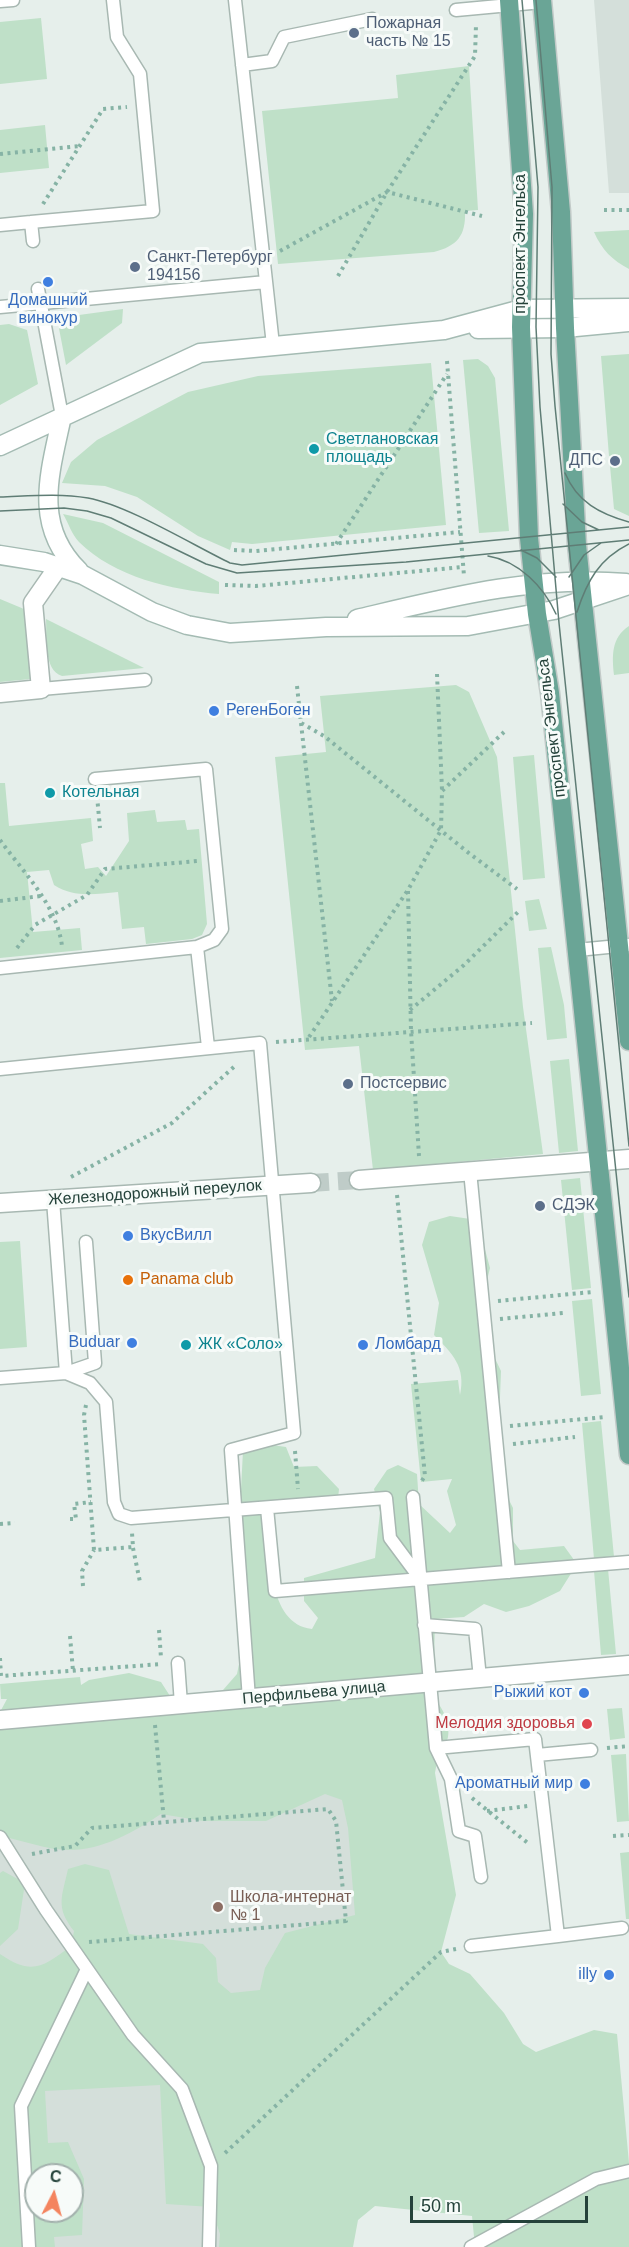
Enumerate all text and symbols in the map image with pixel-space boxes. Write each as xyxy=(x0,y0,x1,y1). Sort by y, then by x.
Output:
place label: Пожарная часть № 15 xyxy=(366,14,451,52)
marker: Пожарная часть № 15 xyxy=(347,26,361,40)
street label: проспект Энгельса xyxy=(511,174,531,314)
place label: Санкт-Петербург 194156 xyxy=(147,248,272,286)
marker: Санкт-Петербург 194156 xyxy=(128,260,142,274)
marker: Домашний винокур xyxy=(41,275,55,289)
place label: Домашний винокур xyxy=(8,291,88,329)
place label: Светлановская площадь xyxy=(326,430,438,468)
marker: Светлановская площадь xyxy=(307,442,321,456)
place label: ДПС xyxy=(569,451,603,471)
marker: ДПС xyxy=(608,454,622,468)
street label: проспект Энгельса xyxy=(534,657,570,799)
place label: РегенБоген xyxy=(226,701,311,721)
marker: РегенБоген xyxy=(207,704,221,718)
place label: Котельная xyxy=(62,783,139,803)
marker: Котельная xyxy=(43,786,57,800)
place label: Постсервис xyxy=(360,1074,447,1094)
marker: Постсервис xyxy=(341,1077,355,1091)
street label: Железнодорожный переулок xyxy=(48,1176,262,1210)
place label: СДЭК xyxy=(552,1196,595,1216)
marker: СДЭК xyxy=(533,1199,547,1213)
place label: ВкусВилл xyxy=(140,1226,212,1246)
marker: ВкусВилл xyxy=(121,1229,135,1243)
place label: Panama club xyxy=(140,1270,233,1290)
marker: Panama club xyxy=(121,1273,135,1287)
place label: Buduar xyxy=(68,1333,120,1353)
place label: ЖК «Соло» xyxy=(198,1335,283,1355)
place label: Ломбард xyxy=(375,1335,441,1355)
marker: Buduar xyxy=(125,1336,139,1350)
marker: ЖК «Соло» xyxy=(179,1338,193,1352)
marker: Ломбард xyxy=(356,1338,370,1352)
street label: Перфильева улица xyxy=(242,1677,386,1709)
place label: Рыжий кот xyxy=(494,1683,572,1703)
marker: Рыжий кот xyxy=(577,1686,591,1700)
place label: Мелодия здоровья xyxy=(435,1714,575,1734)
marker: Мелодия здоровья xyxy=(580,1717,594,1731)
place label: Ароматный мир xyxy=(455,1774,573,1794)
marker: Ароматный мир xyxy=(578,1777,592,1791)
place label: Школа-интернат № 1 xyxy=(230,1888,351,1926)
marker: Школа-интернат № 1 xyxy=(211,1900,225,1914)
place label: illy xyxy=(578,1965,597,1985)
marker: illy xyxy=(602,1968,616,1982)
north arrow xyxy=(24,2163,84,2223)
text: С xyxy=(49,2168,62,2186)
scale bar xyxy=(413,2184,592,2222)
text: 50 m xyxy=(421,2196,461,2216)

